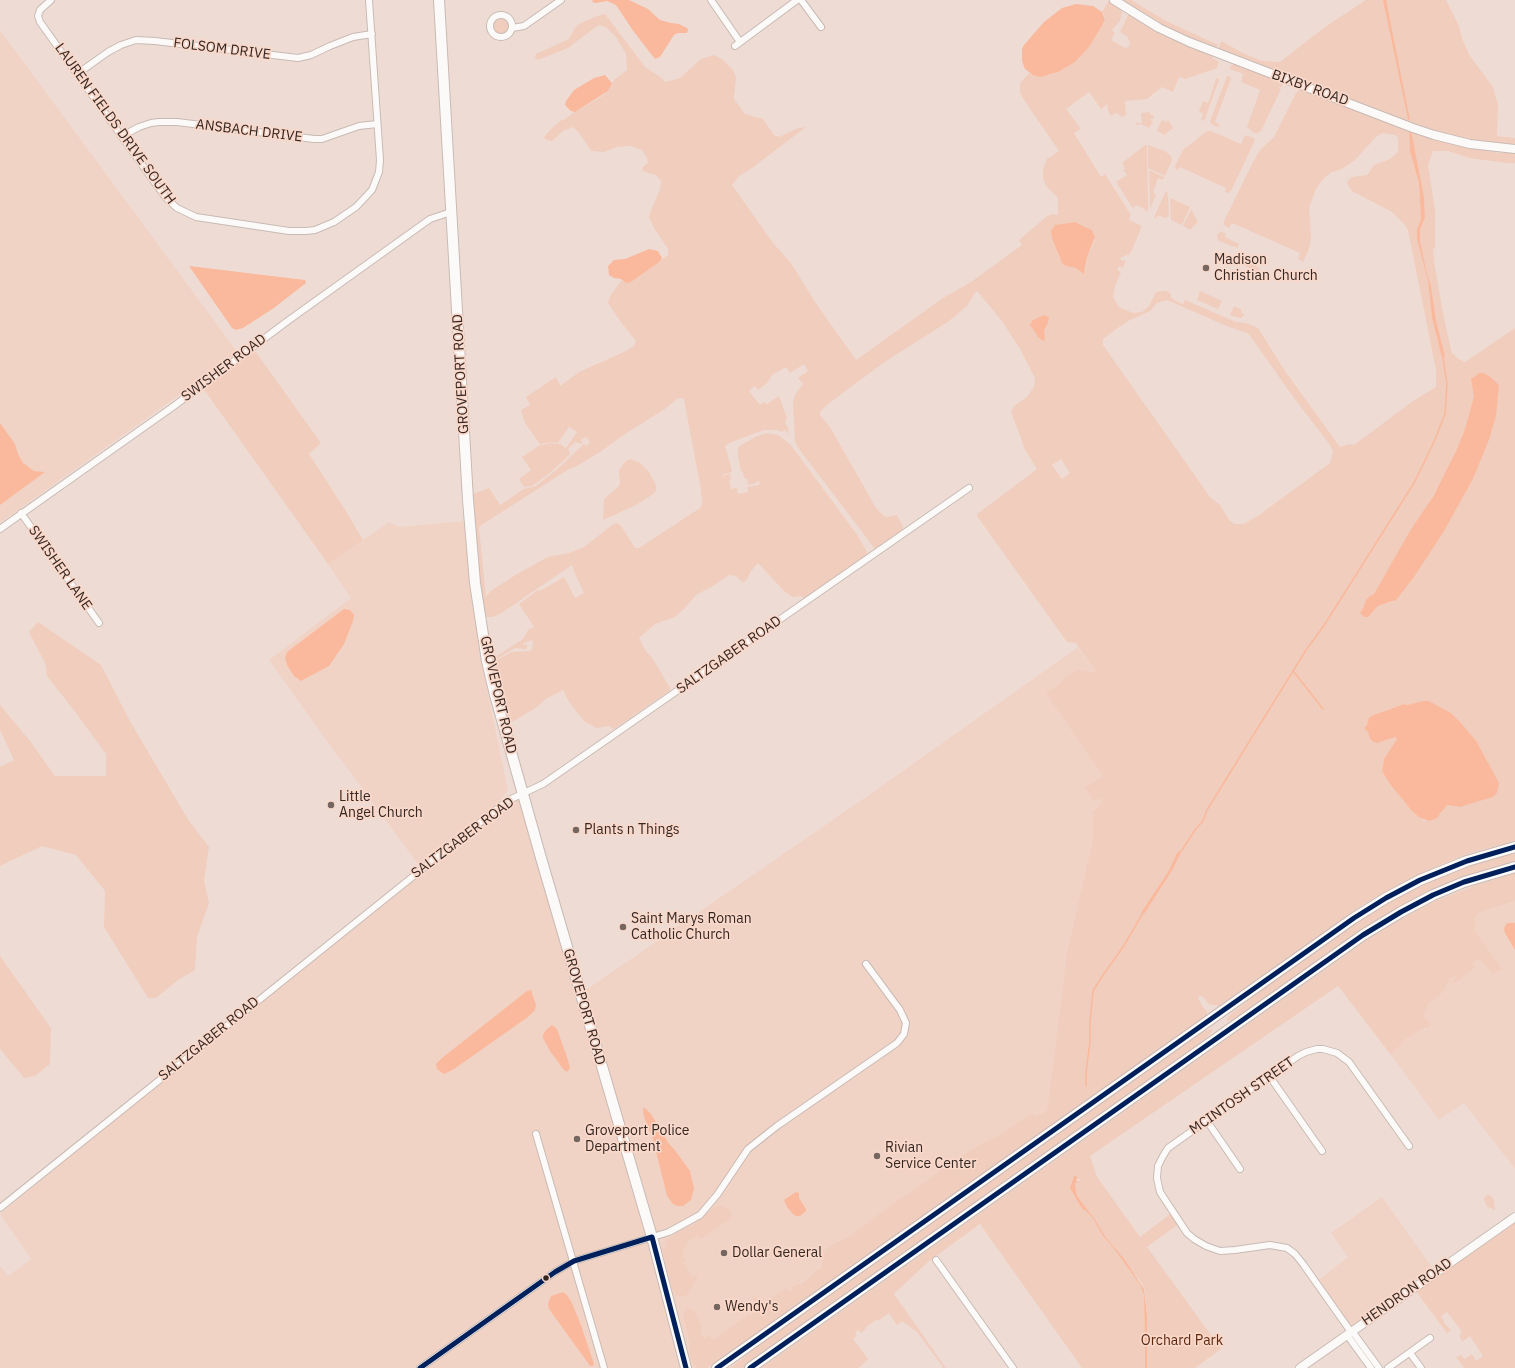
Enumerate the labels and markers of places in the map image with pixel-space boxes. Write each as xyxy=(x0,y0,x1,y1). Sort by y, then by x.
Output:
place label: Madison Christian Church xyxy=(1214,252,1318,284)
marker: Madison Christian Church xyxy=(1201,263,1211,273)
place label: Little Angel Church xyxy=(339,789,423,822)
marker: Little Angel Church xyxy=(326,800,336,810)
place label: Plants n Things xyxy=(584,822,680,838)
marker: Plants n Things xyxy=(571,825,581,835)
place label: Saint Marys Roman Catholic Church xyxy=(631,911,752,944)
marker: Saint Marys Roman Catholic Church xyxy=(618,922,628,932)
place label: Groveport Police Department xyxy=(585,1123,689,1156)
marker: Groveport Police Department xyxy=(572,1134,582,1144)
place label: Rivian Service Center xyxy=(885,1140,976,1172)
marker: Rivian Service Center xyxy=(872,1151,882,1161)
place label: Dollar General xyxy=(732,1245,822,1261)
marker: Dollar General xyxy=(719,1248,729,1258)
unlabelled marker xyxy=(541,1273,551,1283)
place label: Wendy's xyxy=(725,1299,778,1315)
marker: Wendy's xyxy=(712,1302,722,1312)

